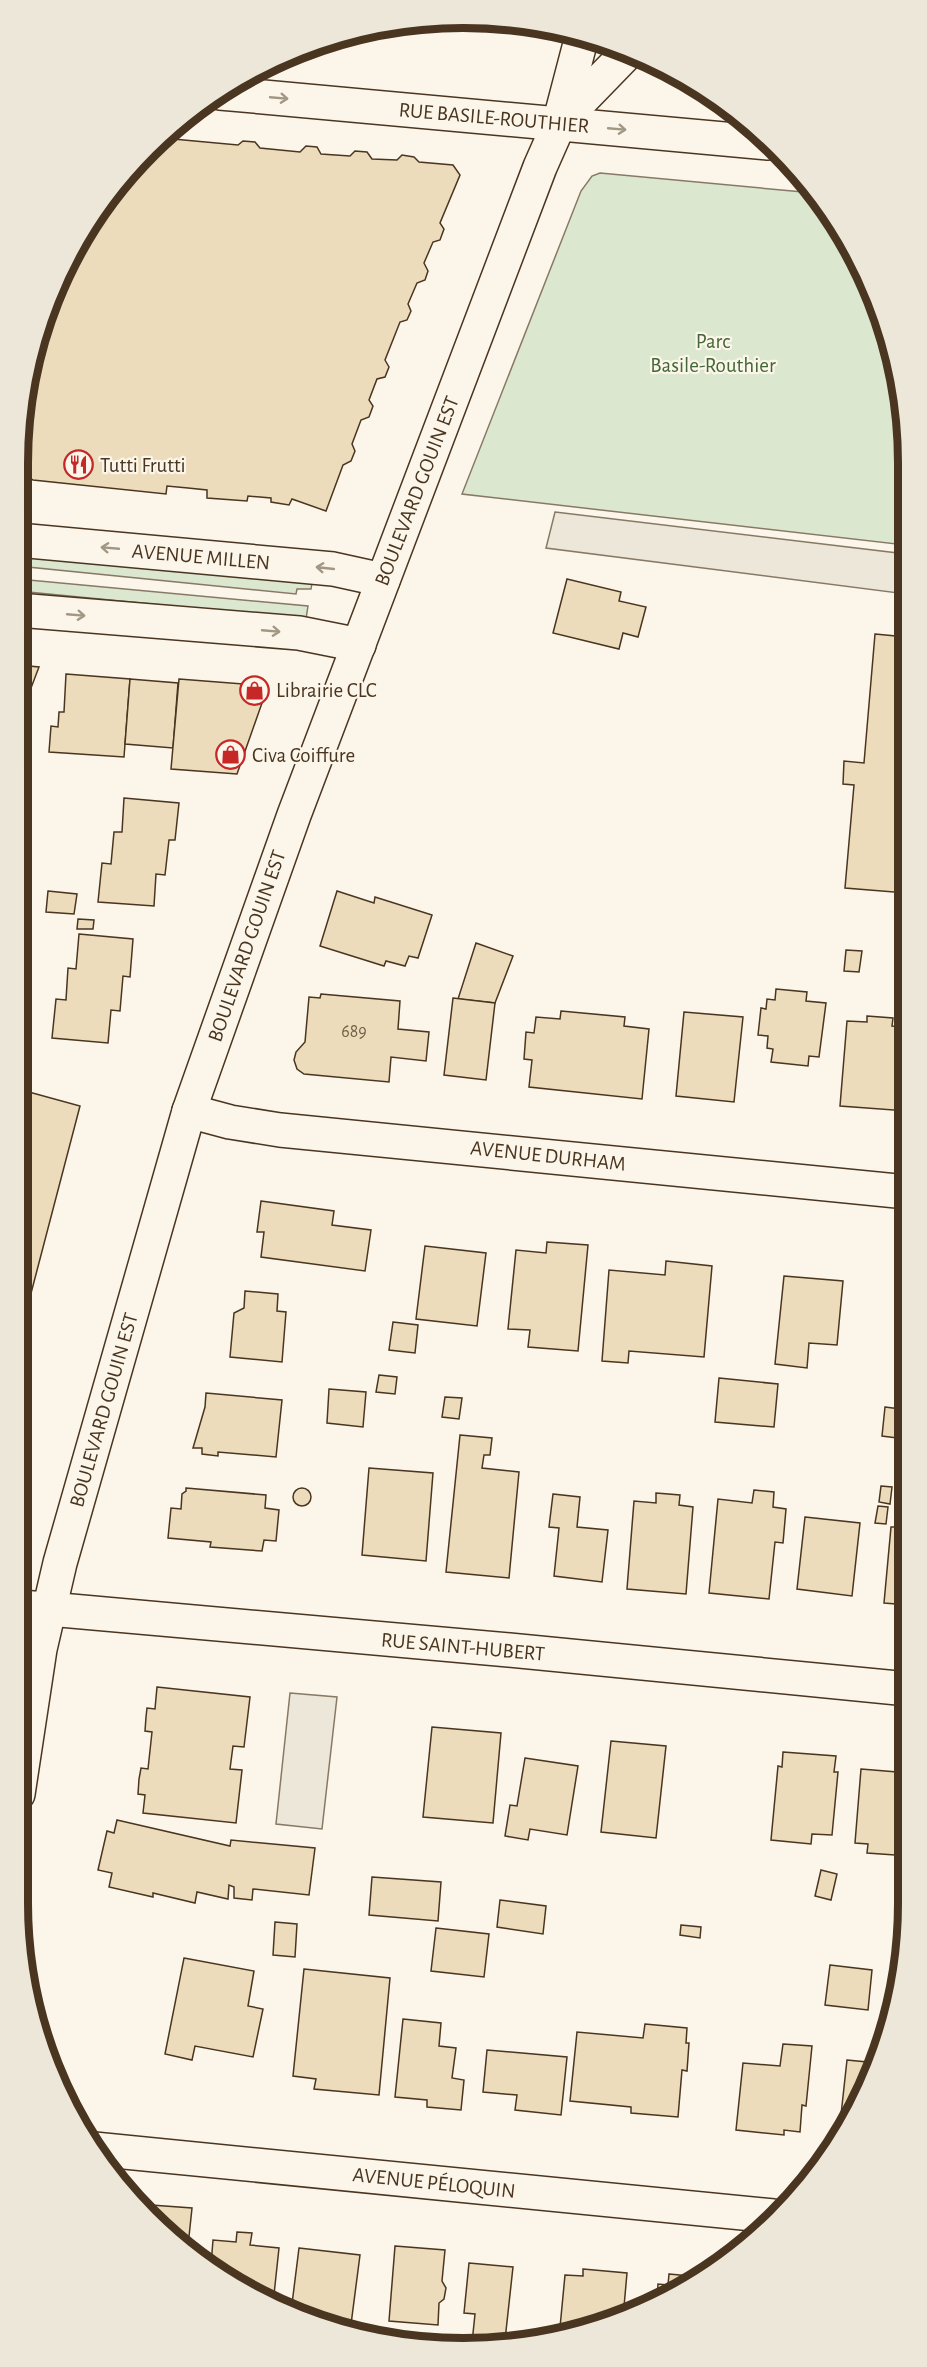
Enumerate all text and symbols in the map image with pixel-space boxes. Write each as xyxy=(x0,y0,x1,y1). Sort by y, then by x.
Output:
one-way arrow xyxy=(268,93,288,104)
street label: RUE BASILE-ROUTHIER xyxy=(398,99,590,137)
one-way arrow xyxy=(607,124,627,135)
park label: Parc Basile-Routhier xyxy=(650,331,776,376)
street label: BOULEVARD GOUIN EST xyxy=(371,393,463,589)
restaurant icon: Tutti Frutti xyxy=(63,449,95,481)
place label: Tutti Frutti xyxy=(100,455,186,476)
street label: AVENUE MILLEN xyxy=(131,540,271,574)
one-way arrow xyxy=(101,542,121,553)
one-way arrow xyxy=(316,562,336,573)
one-way arrow xyxy=(66,610,86,621)
one-way arrow xyxy=(260,626,280,637)
shop icon: Librairie CLC xyxy=(239,674,271,706)
place label: Librairie CLC xyxy=(276,680,377,701)
shop icon: Civa Coiffure xyxy=(215,739,247,771)
place label: Civa Coiffure xyxy=(252,745,355,766)
street label: BOULEVARD GOUIN EST xyxy=(204,847,290,1045)
house number: 689 xyxy=(341,1023,367,1041)
street label: AVENUE DURHAM xyxy=(469,1137,627,1175)
street label: BOULEVARD GOUIN EST xyxy=(66,1310,142,1510)
street label: RUE SAINT-HUBERT xyxy=(380,1629,546,1665)
street label: AVENUE PÉLOQUIN xyxy=(352,2162,517,2202)

